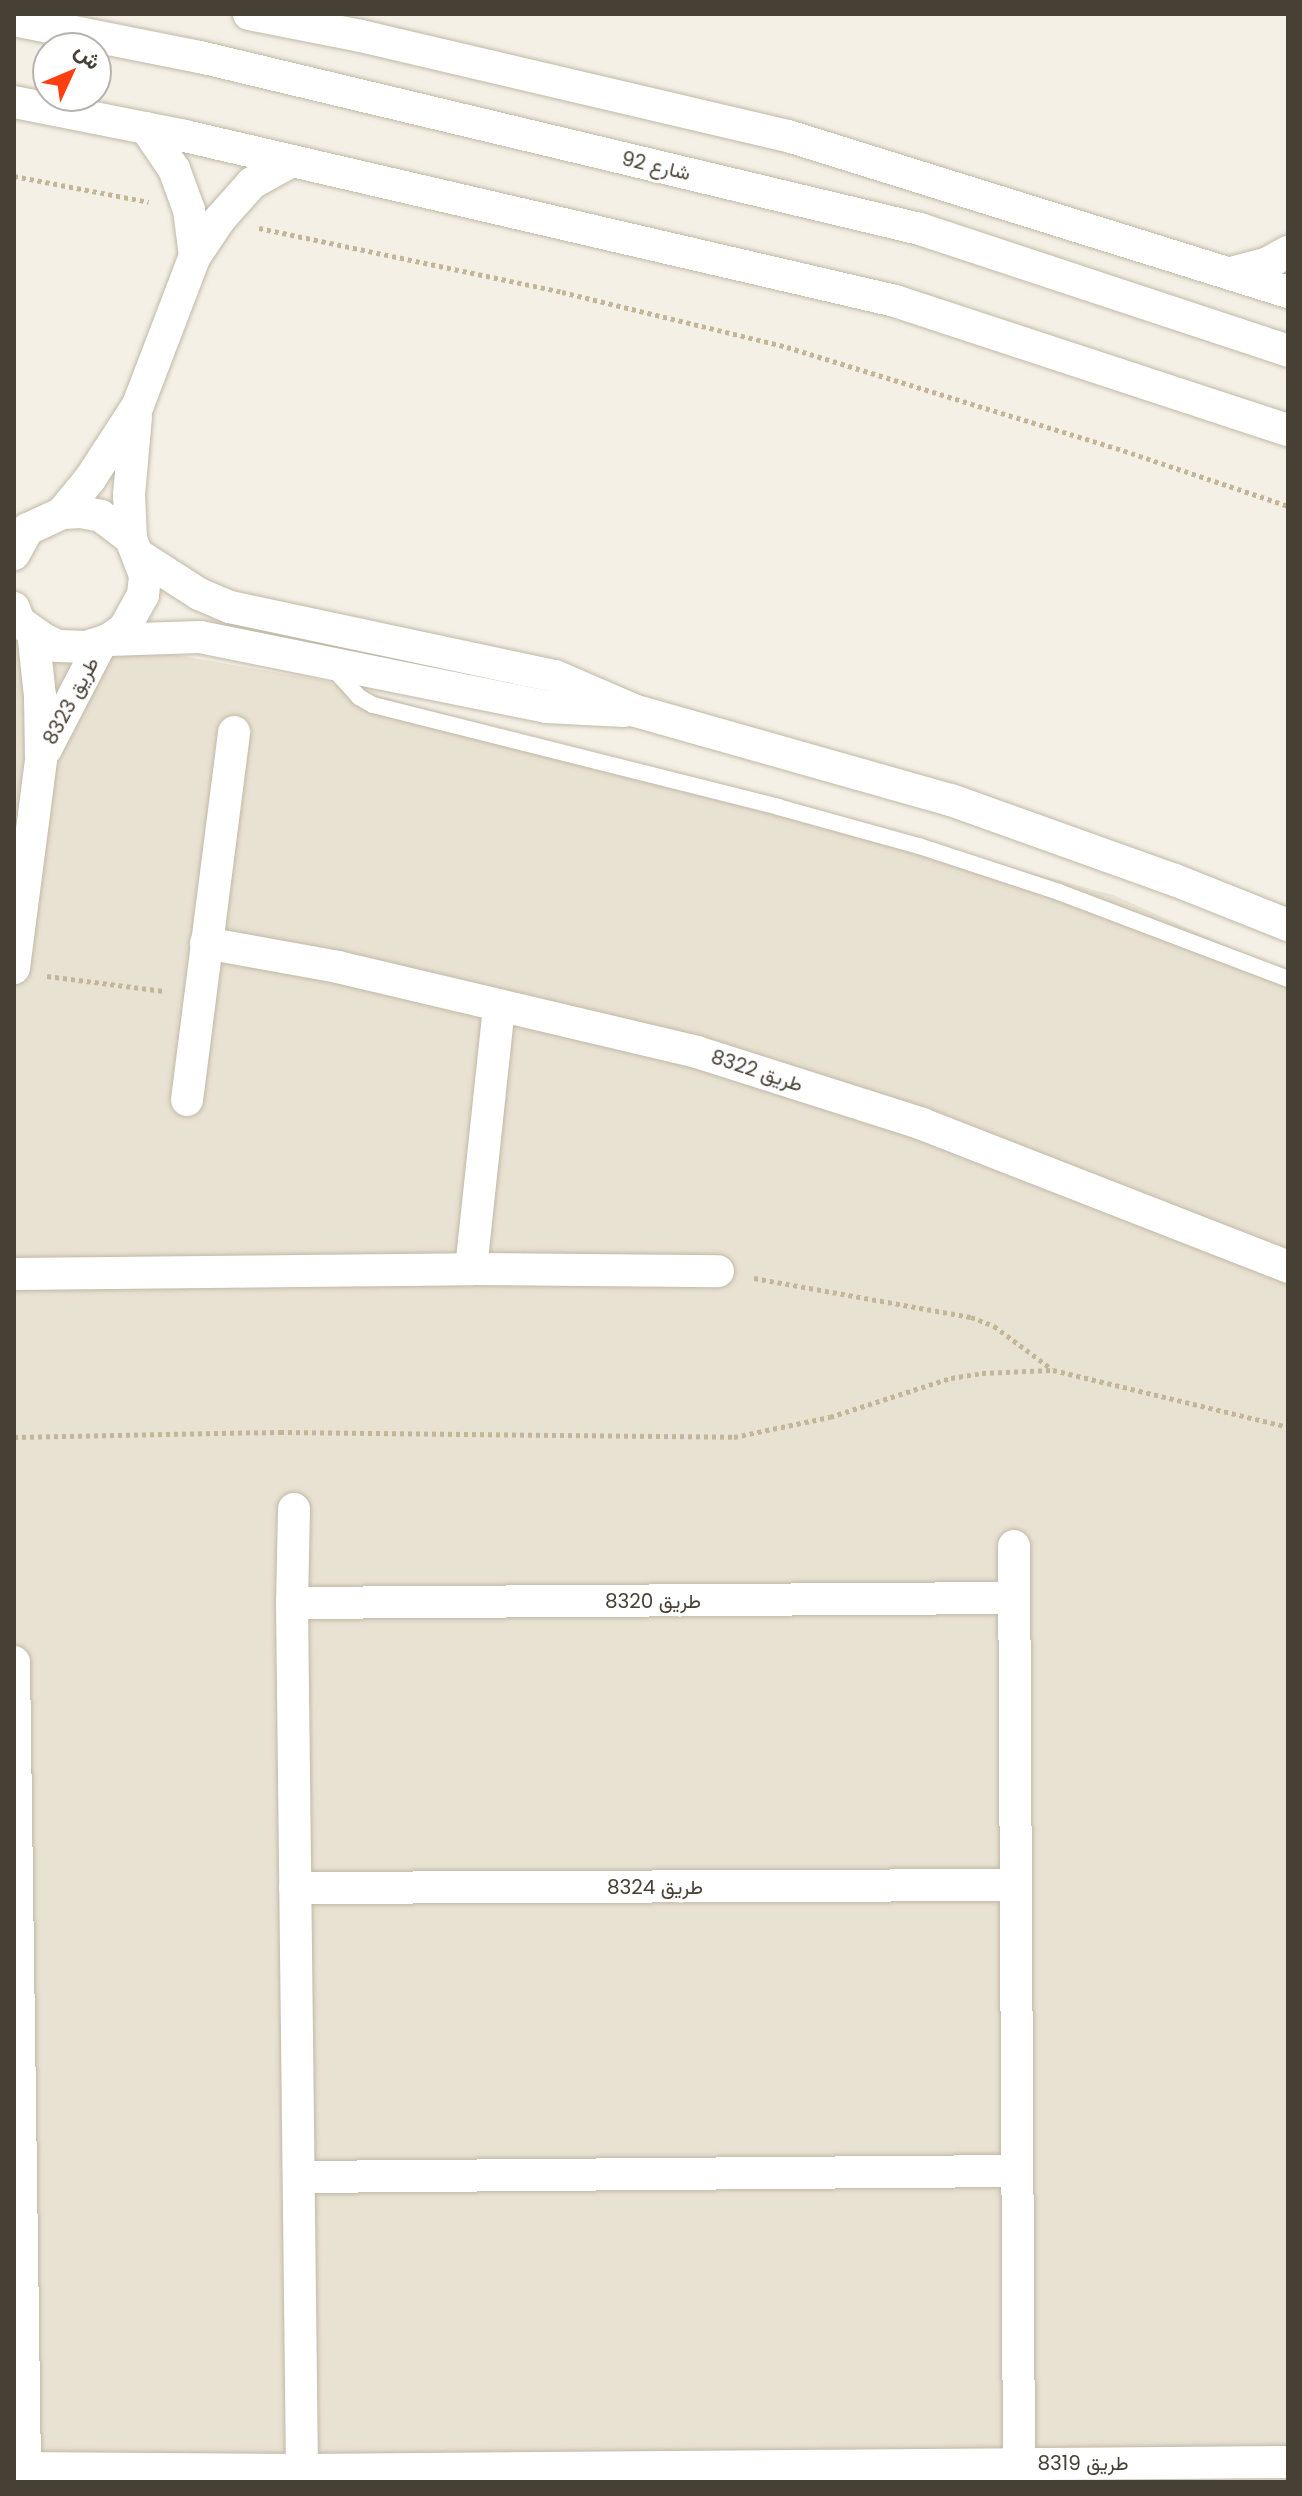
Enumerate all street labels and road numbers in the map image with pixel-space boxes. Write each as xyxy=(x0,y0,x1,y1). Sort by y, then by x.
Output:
street label: شارع 92 xyxy=(619,146,693,186)
street label: طريق 8323 xyxy=(38,653,104,749)
street label: طريق 8322 xyxy=(708,1045,806,1097)
street label: طريق 8320 xyxy=(605,1589,701,1613)
street label: طريق 8324 xyxy=(607,1875,703,1899)
street label: طريق 8319 xyxy=(1037,2451,1129,2475)

